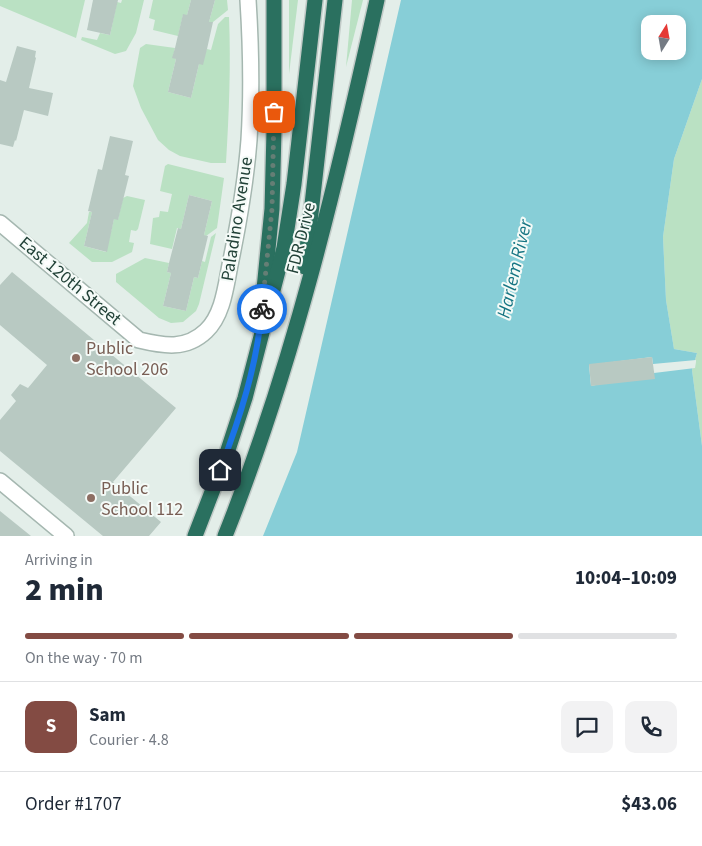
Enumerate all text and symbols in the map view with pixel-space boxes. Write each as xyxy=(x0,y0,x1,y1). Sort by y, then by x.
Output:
north arrow xyxy=(641,15,686,60)
map controls xyxy=(641,15,686,60)
pin xyxy=(253,91,295,133)
icon: bag xyxy=(260,98,288,126)
street label: Paladino Avenue xyxy=(215,155,259,283)
street label: FDR Drive xyxy=(280,200,322,276)
water label: Harlem River xyxy=(491,216,540,321)
street label: East 120th Street xyxy=(13,231,127,331)
courier xyxy=(237,284,287,334)
icon: bike xyxy=(248,295,276,323)
place label: Public School 206 xyxy=(86,336,168,382)
marker: Public School 206 xyxy=(70,352,82,364)
pin xyxy=(199,449,241,491)
icon: home xyxy=(206,456,234,484)
place label: Public School 112 xyxy=(101,476,183,522)
marker: Public School 112 xyxy=(85,492,97,504)
text: Arriving in xyxy=(25,549,93,571)
text: 10:04–10:09 xyxy=(575,565,677,592)
text: 2 min xyxy=(25,567,104,613)
text: On the way · 70 m xyxy=(25,647,142,669)
button: chat xyxy=(561,701,613,753)
button: phone xyxy=(625,701,677,753)
text: Sam xyxy=(89,702,126,729)
text: S xyxy=(46,713,56,740)
text: Courier · 4.8 xyxy=(89,729,169,751)
text: Order #1707 xyxy=(25,791,122,818)
text: $43.06 xyxy=(621,791,677,818)

